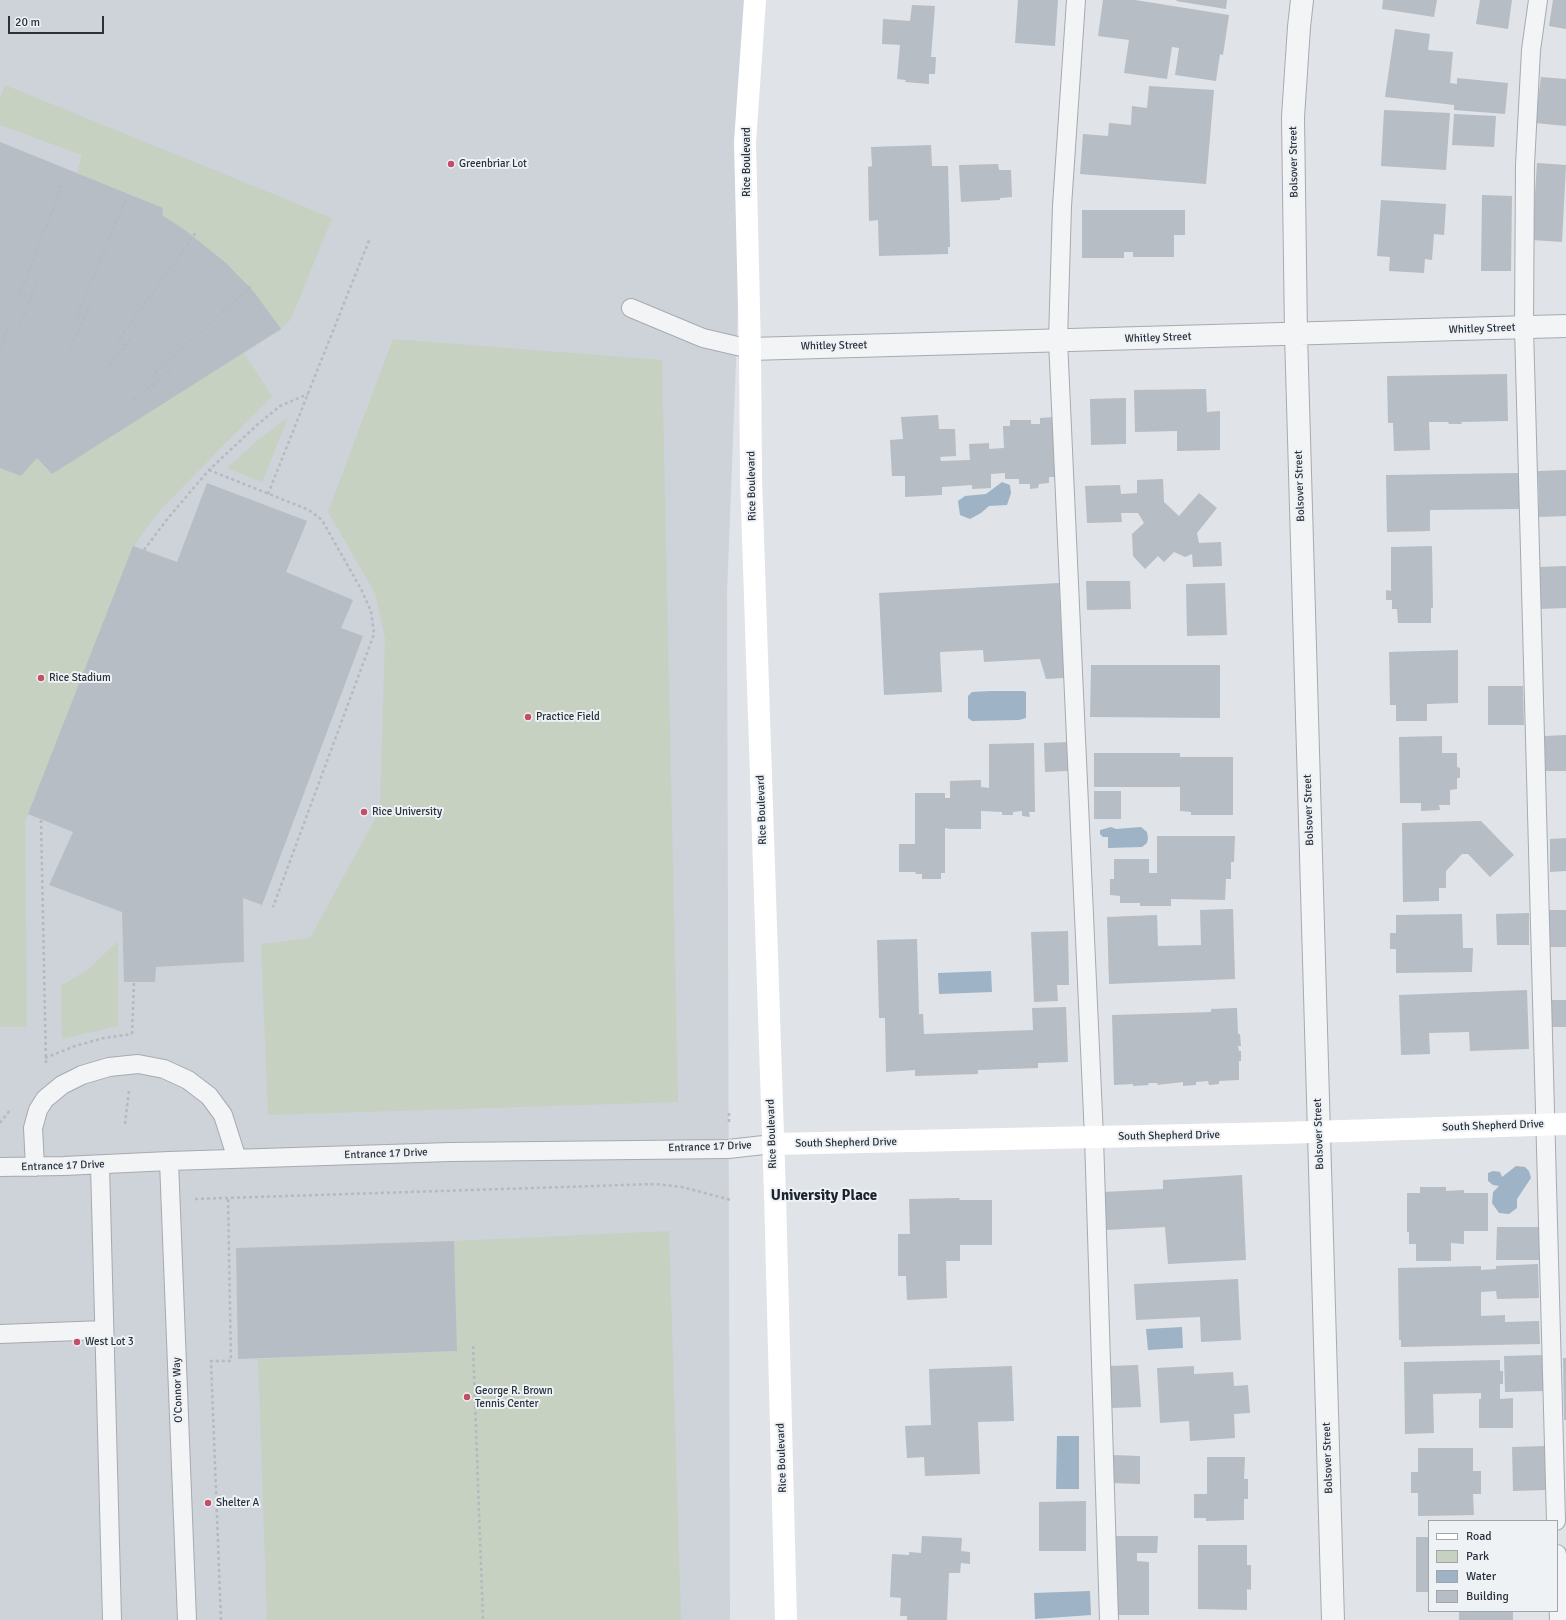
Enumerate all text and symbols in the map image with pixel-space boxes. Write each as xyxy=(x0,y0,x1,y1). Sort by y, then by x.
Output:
scale bar xyxy=(10,8,106,34)
text: 20 m xyxy=(15,15,40,30)
street label: Bolsover Street xyxy=(1287,126,1301,198)
street label: Rice Boulevard xyxy=(740,127,754,197)
place label: Greenbriar Lot xyxy=(459,157,527,171)
marker: Greenbriar Lot xyxy=(446,159,456,169)
street label: Whitley Street xyxy=(1448,321,1516,337)
street label: Whitley Street xyxy=(1124,330,1192,346)
street label: Whitley Street xyxy=(800,339,868,353)
street label: Bolsover Street xyxy=(1292,450,1308,522)
street label: Rice Boulevard xyxy=(745,451,759,521)
place label: Rice Stadium xyxy=(49,671,111,685)
marker: Rice Stadium xyxy=(36,673,46,683)
place label: Practice Field xyxy=(536,710,600,724)
marker: Practice Field xyxy=(523,712,533,722)
street label: Bolsover Street xyxy=(1301,774,1317,846)
street label: Rice Boulevard xyxy=(754,775,770,845)
place label: Rice University xyxy=(372,805,442,819)
marker: Rice University xyxy=(359,807,369,817)
street label: Bolsover Street xyxy=(1311,1098,1327,1170)
street label: Rice Boulevard xyxy=(764,1099,780,1169)
street label: South Shepherd Drive xyxy=(1442,1118,1544,1134)
street label: South Shepherd Drive xyxy=(1118,1129,1220,1143)
street label: South Shepherd Drive xyxy=(795,1136,897,1150)
street label: Entrance 17 Drive xyxy=(668,1139,752,1155)
street label: Entrance 17 Drive xyxy=(344,1146,428,1162)
street label: Entrance 17 Drive xyxy=(21,1158,105,1174)
district label: University Place xyxy=(771,1187,877,1205)
place label: West Lot 3 xyxy=(85,1335,134,1349)
marker: West Lot 3 xyxy=(72,1337,82,1347)
street label: O'Connor Way xyxy=(170,1357,186,1423)
place label: George R. Brown Tennis Center xyxy=(475,1384,553,1410)
marker: George R. Brown Tennis Center xyxy=(462,1392,472,1402)
street label: Bolsover Street xyxy=(1320,1422,1336,1494)
street label: Rice Boulevard xyxy=(774,1423,790,1493)
place label: Shelter A xyxy=(216,1496,259,1510)
marker: Shelter A xyxy=(203,1498,213,1508)
legend xyxy=(1428,1520,1558,1612)
text: Road xyxy=(1466,1529,1492,1544)
text: Park xyxy=(1466,1549,1489,1564)
text: Water xyxy=(1466,1569,1496,1584)
text: Building xyxy=(1466,1589,1509,1604)

